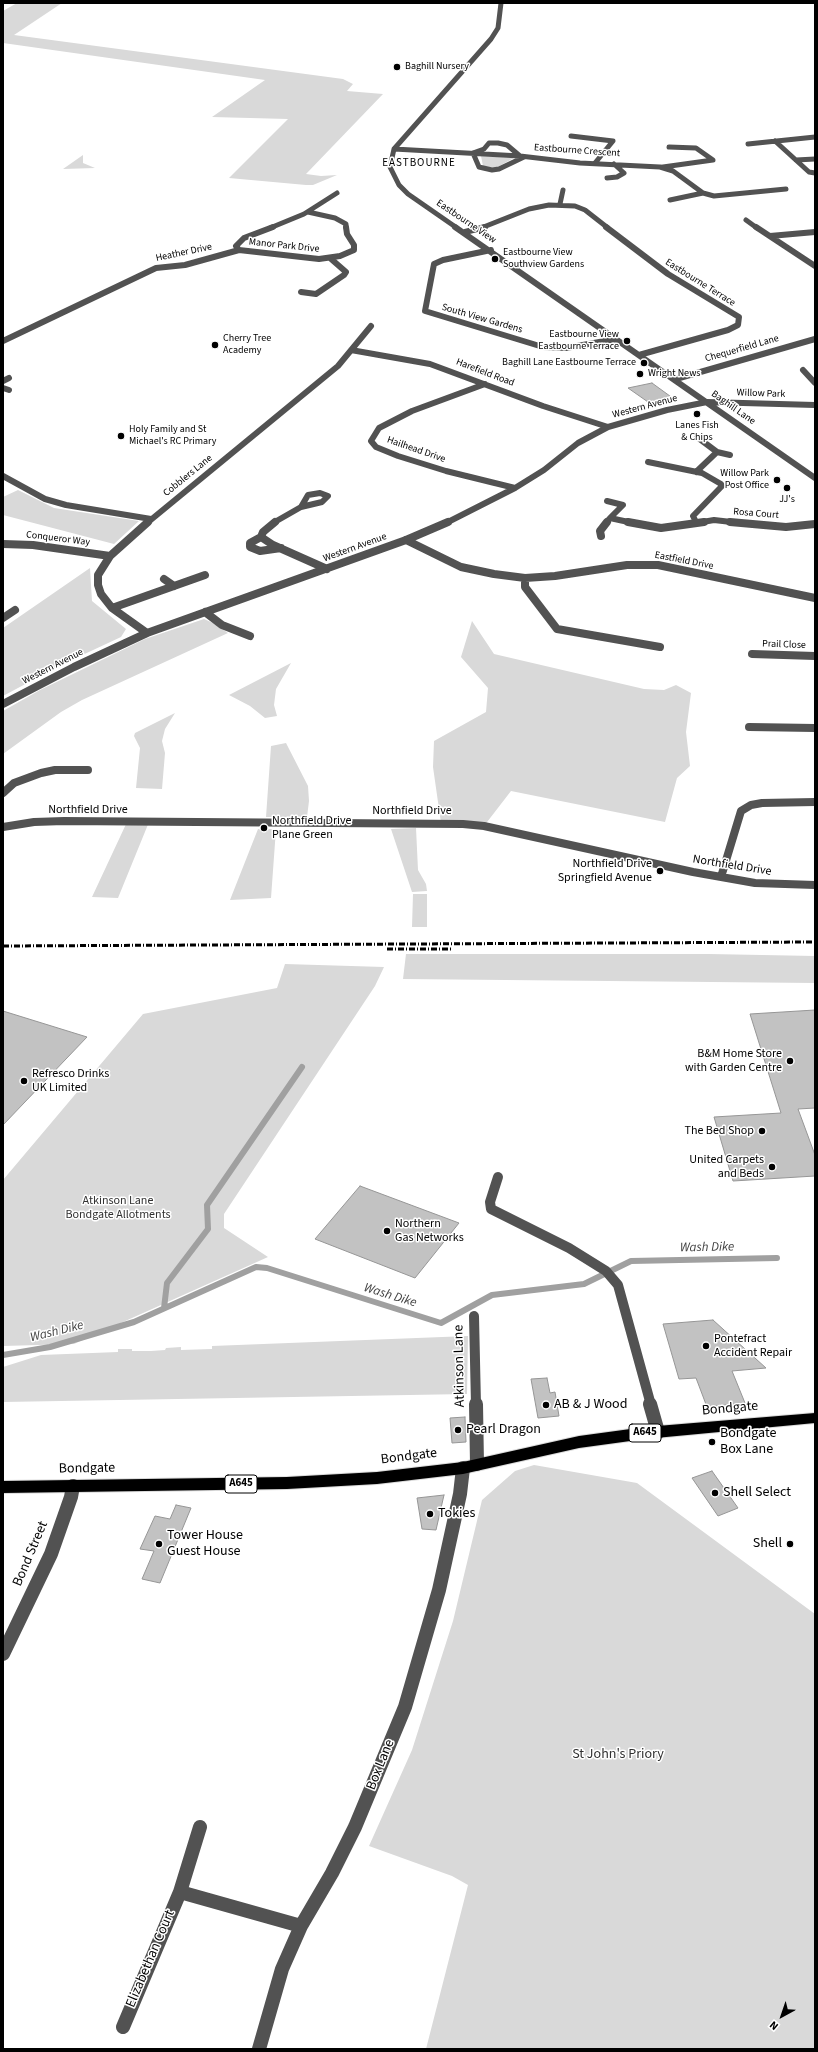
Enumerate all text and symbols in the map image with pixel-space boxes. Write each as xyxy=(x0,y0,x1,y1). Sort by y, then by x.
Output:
place label: Baghill Nursery xyxy=(405,61,469,73)
marker: Baghill Nursery xyxy=(392,62,402,72)
street label: Eastbourne Crescent xyxy=(534,142,620,160)
district label: EASTBOURNE xyxy=(382,157,456,171)
street label: Eastbourne View xyxy=(434,198,498,246)
street label: Manor Park Drive xyxy=(248,236,320,256)
street label: Heather Drive xyxy=(155,241,213,265)
place label: Eastbourne View Southview Gardens xyxy=(503,247,584,270)
marker: Eastbourne View Southview Gardens xyxy=(490,254,500,264)
street label: Eastbourne Terrace xyxy=(663,257,737,309)
street label: South View Gardens xyxy=(440,302,524,336)
place label: Eastbourne View Eastbourne Terrace xyxy=(538,329,619,352)
place label: Cherry Tree Academy xyxy=(223,333,271,356)
street label: Chequerfield Lane xyxy=(704,333,780,365)
marker: Eastbourne View Eastbourne Terrace xyxy=(622,336,632,346)
marker: Cherry Tree Academy xyxy=(210,340,220,350)
street label: Harefield Road xyxy=(454,356,516,390)
place label: Baghill Lane Eastbourne Terrace xyxy=(502,357,636,369)
marker: Baghill Lane Eastbourne Terrace xyxy=(639,358,649,368)
place label: Wright News xyxy=(648,368,701,380)
marker: Wright News xyxy=(635,369,645,379)
street label: Willow Park xyxy=(736,387,786,401)
street label: Baghill Lane xyxy=(709,388,757,428)
street label: Western Avenue xyxy=(611,393,679,421)
marker: Lanes Fish & Chips xyxy=(692,409,702,419)
place label: Lanes Fish & Chips xyxy=(675,420,719,444)
place label: Holy Family and St Michael's RC Primary xyxy=(129,424,216,448)
marker: Holy Family and St Michael's RC Primary xyxy=(116,431,126,441)
street label: Hailhead Drive xyxy=(385,434,447,466)
street label: Cobblers Lane xyxy=(161,453,215,499)
place label: Willow Park Post Office xyxy=(720,468,769,492)
marker: Willow Park Post Office xyxy=(772,475,782,485)
marker: JJ's xyxy=(782,483,792,493)
place label: JJ's xyxy=(779,494,795,506)
street label: Rosa Court xyxy=(733,506,779,522)
street label: Conqueror Way xyxy=(25,529,91,549)
street label: Western Avenue xyxy=(322,531,388,565)
street label: Eastfield Drive xyxy=(654,549,714,573)
street label: Prail Close xyxy=(762,638,806,652)
street label: Western Avenue xyxy=(21,646,85,688)
street label: Northfield Drive xyxy=(48,803,128,817)
street label: Northfield Drive xyxy=(372,804,452,818)
place label: Northfield Drive Plane Green xyxy=(272,814,352,842)
marker: Northfield Drive Plane Green xyxy=(259,823,269,833)
street label: Northfield Drive xyxy=(692,853,772,879)
place label: Northfield Drive Springfield Avenue xyxy=(558,857,652,885)
marker: Northfield Drive Springfield Avenue xyxy=(655,866,665,876)
place label: B&M Home Store with Garden Centre xyxy=(685,1047,782,1075)
marker: B&M Home Store with Garden Centre xyxy=(785,1056,795,1066)
place label: Refresco Drinks UK Limited xyxy=(32,1067,109,1095)
marker: Refresco Drinks UK Limited xyxy=(19,1076,29,1086)
place label: The Bed Shop xyxy=(685,1124,754,1138)
marker: The Bed Shop xyxy=(757,1126,767,1136)
place label: United Carpets and Beds xyxy=(689,1153,764,1181)
marker: United Carpets and Beds xyxy=(767,1162,777,1172)
park label: Atkinson Lane Bondgate Allotments xyxy=(65,1194,171,1222)
place label: Northern Gas Networks xyxy=(395,1217,464,1245)
marker: Northern Gas Networks xyxy=(382,1226,392,1236)
water label: Wash Dike xyxy=(680,1240,734,1256)
water label: Wash Dike xyxy=(362,1281,418,1311)
water label: Wash Dike xyxy=(29,1318,85,1346)
street label: Atkinson Lane xyxy=(451,1325,469,1407)
place label: Pontefract Accident Repair xyxy=(714,1332,792,1360)
marker: Pontefract Accident Repair xyxy=(701,1341,711,1351)
place label: AB & J Wood xyxy=(554,1397,627,1413)
street label: Bondgate xyxy=(701,1398,759,1420)
marker: AB & J Wood xyxy=(541,1400,551,1410)
place label: Pearl Dragon xyxy=(466,1422,541,1438)
road number: A645 xyxy=(629,1424,661,1442)
marker: Pearl Dragon xyxy=(453,1425,463,1435)
place label: Bondgate Box Lane xyxy=(720,1426,776,1458)
marker: Bondgate Box Lane xyxy=(707,1437,717,1447)
street label: Bondgate xyxy=(380,1445,438,1469)
street label: Bondgate xyxy=(59,1460,115,1478)
road number: A645 xyxy=(225,1475,257,1493)
place label: Shell Select xyxy=(723,1485,791,1501)
marker: Shell Select xyxy=(710,1488,720,1498)
place label: Tokies xyxy=(438,1506,475,1522)
marker: Tokies xyxy=(425,1509,435,1519)
street label: Bond Street xyxy=(10,1519,52,1589)
place label: Tower House Guest House xyxy=(167,1528,243,1560)
place label: Shell xyxy=(753,1536,782,1552)
marker: Tower House Guest House xyxy=(154,1539,164,1549)
marker: Shell xyxy=(785,1539,795,1549)
street label: Box Lane xyxy=(363,1737,399,1793)
park label: St John's Priory xyxy=(572,1747,664,1763)
street label: Elizabethan Court xyxy=(123,1908,179,2010)
north arrow xyxy=(762,1996,802,2036)
text: N xyxy=(766,2017,782,2034)

